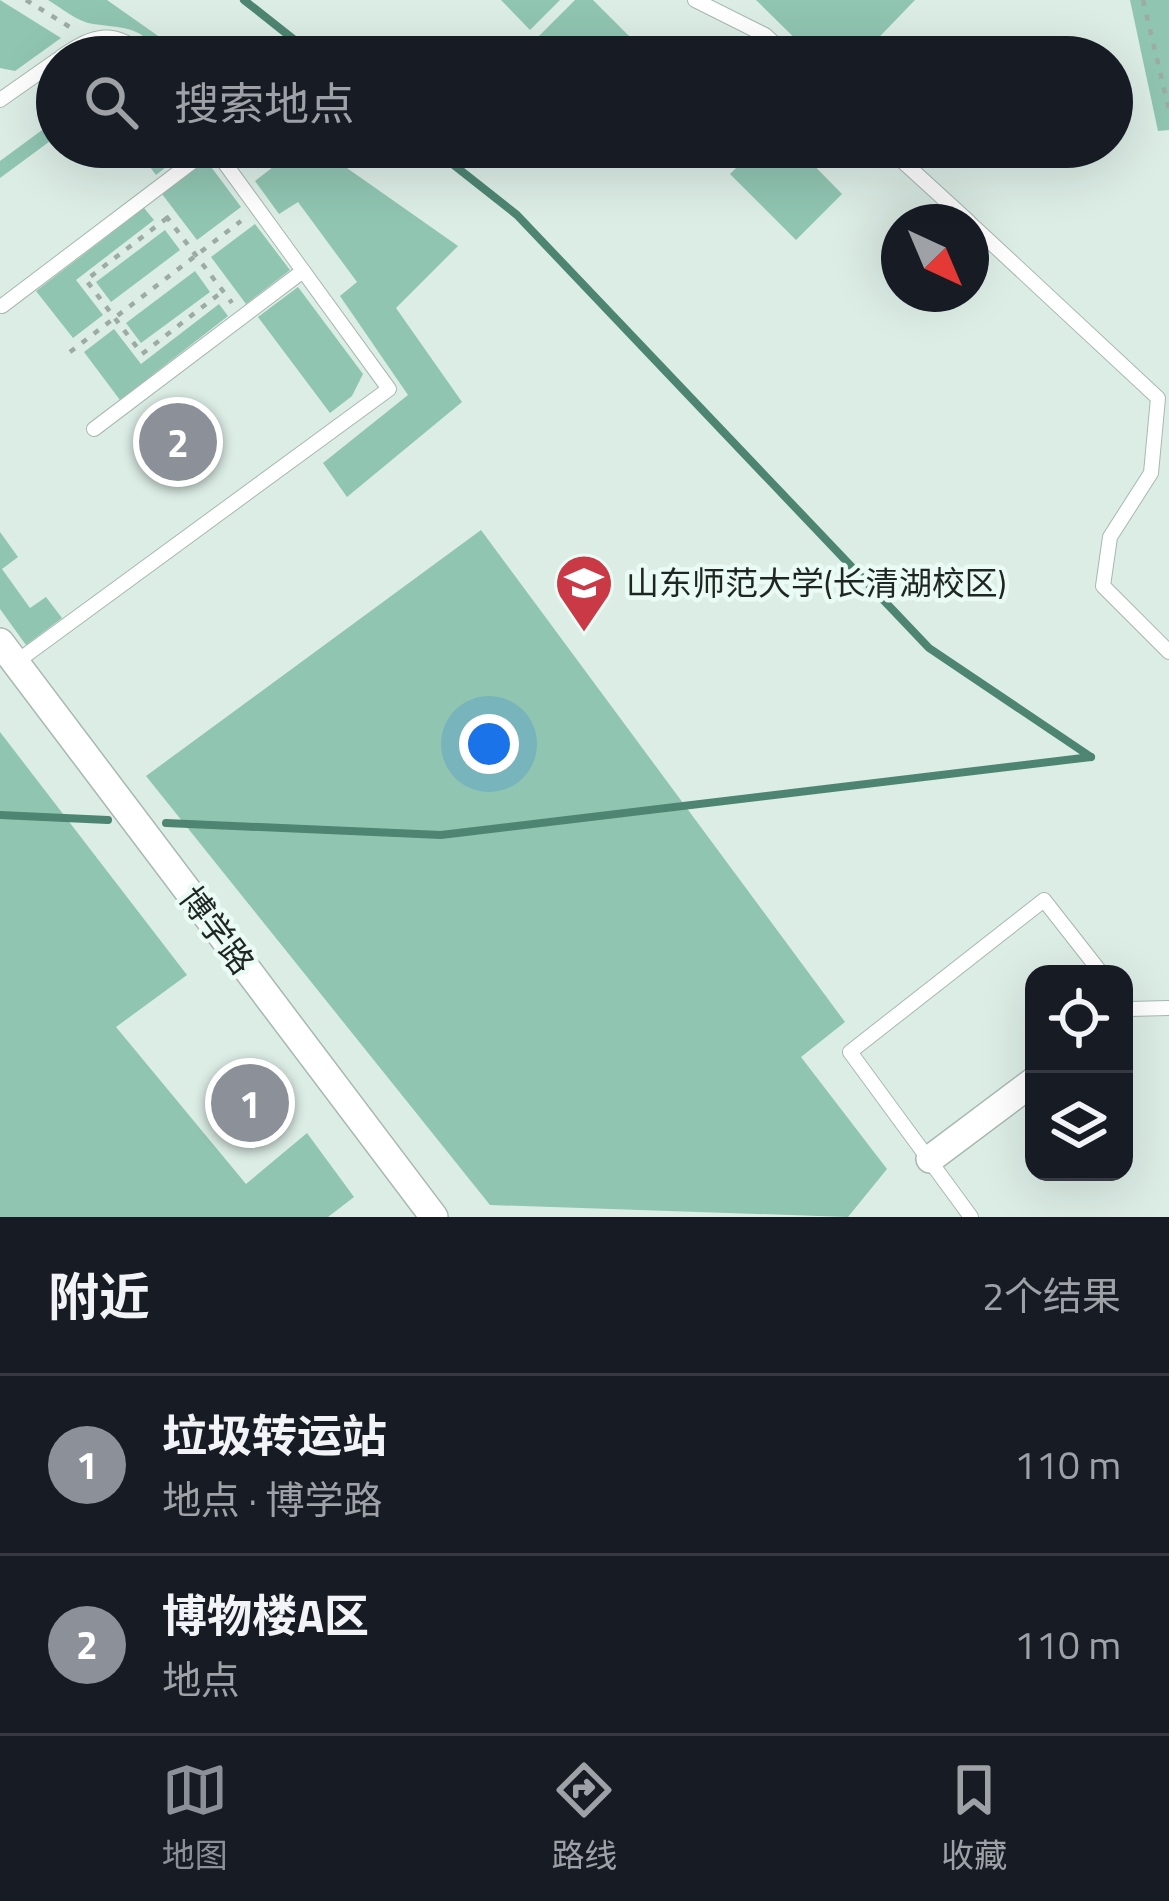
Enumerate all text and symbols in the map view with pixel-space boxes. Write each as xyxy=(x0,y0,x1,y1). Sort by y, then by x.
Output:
search box xyxy=(36,36,1133,168)
icon: search xyxy=(78,69,144,135)
text: 搜索地点 xyxy=(174,69,354,137)
north arrow xyxy=(881,204,989,312)
pin: 2 xyxy=(139,397,217,487)
school or university icon: 山东师范大学(长清湖校区) xyxy=(553,552,615,634)
place label: 山东师范大学(长清湖校区) xyxy=(626,558,1006,608)
your location xyxy=(459,714,519,774)
street label: 博学路 xyxy=(167,875,267,985)
map controls xyxy=(1025,965,1133,1181)
button: locate xyxy=(1025,965,1133,1073)
pin: 1 xyxy=(211,1058,289,1148)
button: layers xyxy=(1025,1073,1133,1181)
text: 附近 xyxy=(48,1257,150,1335)
text: 2个结果 xyxy=(982,1266,1121,1325)
text: 垃圾转运站 xyxy=(162,1401,387,1469)
text: 1 xyxy=(76,1435,98,1494)
text: 110 m xyxy=(1014,1435,1121,1494)
text: 地点 · 博学路 xyxy=(162,1470,383,1529)
text: 博物楼A区 xyxy=(162,1581,369,1649)
text: 2 xyxy=(76,1615,98,1674)
text: 110 m xyxy=(1014,1615,1121,1674)
text: 地点 xyxy=(162,1650,240,1709)
tab: 地图 xyxy=(162,1757,228,1880)
tab: 路线 xyxy=(551,1757,617,1880)
tab: 收藏 xyxy=(941,1757,1007,1880)

